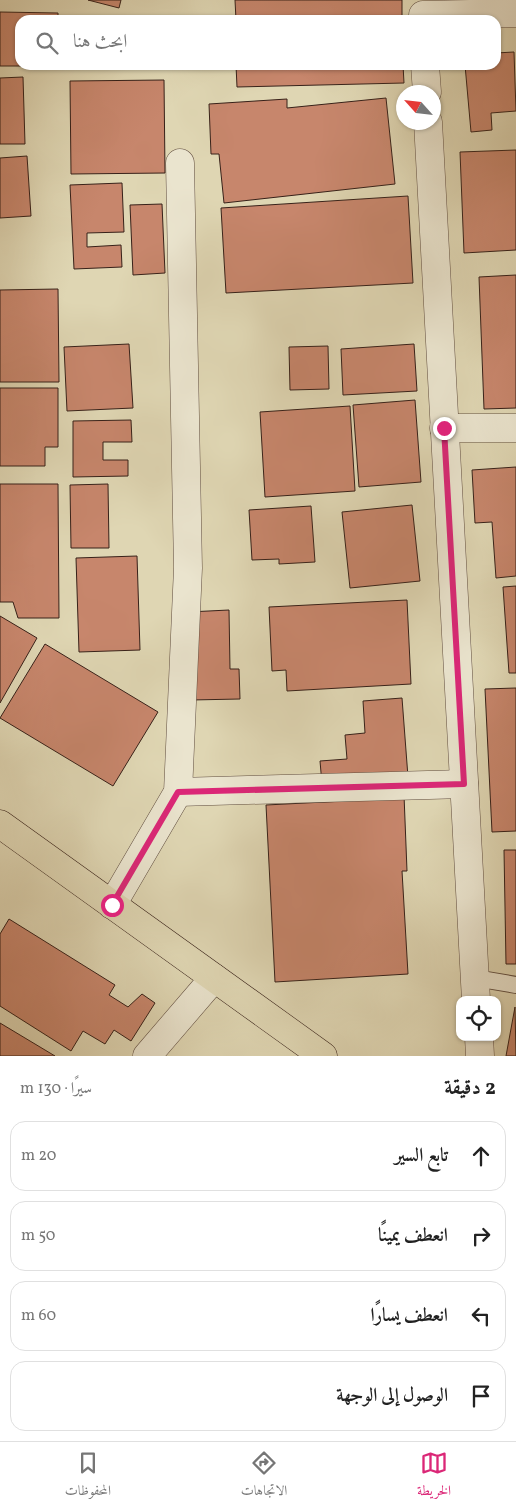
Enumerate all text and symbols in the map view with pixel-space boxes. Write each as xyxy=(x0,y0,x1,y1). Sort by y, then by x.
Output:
search box xyxy=(15,15,501,70)
icon: search xyxy=(33,29,61,57)
text: ابحث هنا xyxy=(73,29,127,55)
north arrow xyxy=(396,85,441,130)
route end xyxy=(433,417,456,440)
route start xyxy=(101,894,124,917)
map controls xyxy=(456,996,501,1041)
button: locate xyxy=(456,996,501,1041)
text: 2 دقيقة xyxy=(444,1074,496,1103)
text: سيرًا · 130 m xyxy=(20,1078,92,1100)
icon: ahead xyxy=(467,1142,495,1170)
text: تابع السير xyxy=(395,1143,448,1169)
text: 20 m xyxy=(21,1145,56,1167)
icon: right xyxy=(467,1222,495,1250)
text: انعطف يمينًا xyxy=(378,1223,448,1249)
text: 50 m xyxy=(21,1225,55,1247)
icon: left xyxy=(467,1302,495,1330)
text: انعطف يسارًا xyxy=(370,1303,448,1329)
text: 60 m xyxy=(21,1305,56,1327)
icon: arrive xyxy=(467,1382,495,1410)
text: الوصول إلى الوجهة xyxy=(336,1383,448,1409)
tab: المحفوظات xyxy=(65,1449,111,1504)
tab: الاتجاهات xyxy=(241,1449,287,1504)
tab: الخريطة xyxy=(417,1449,451,1504)

